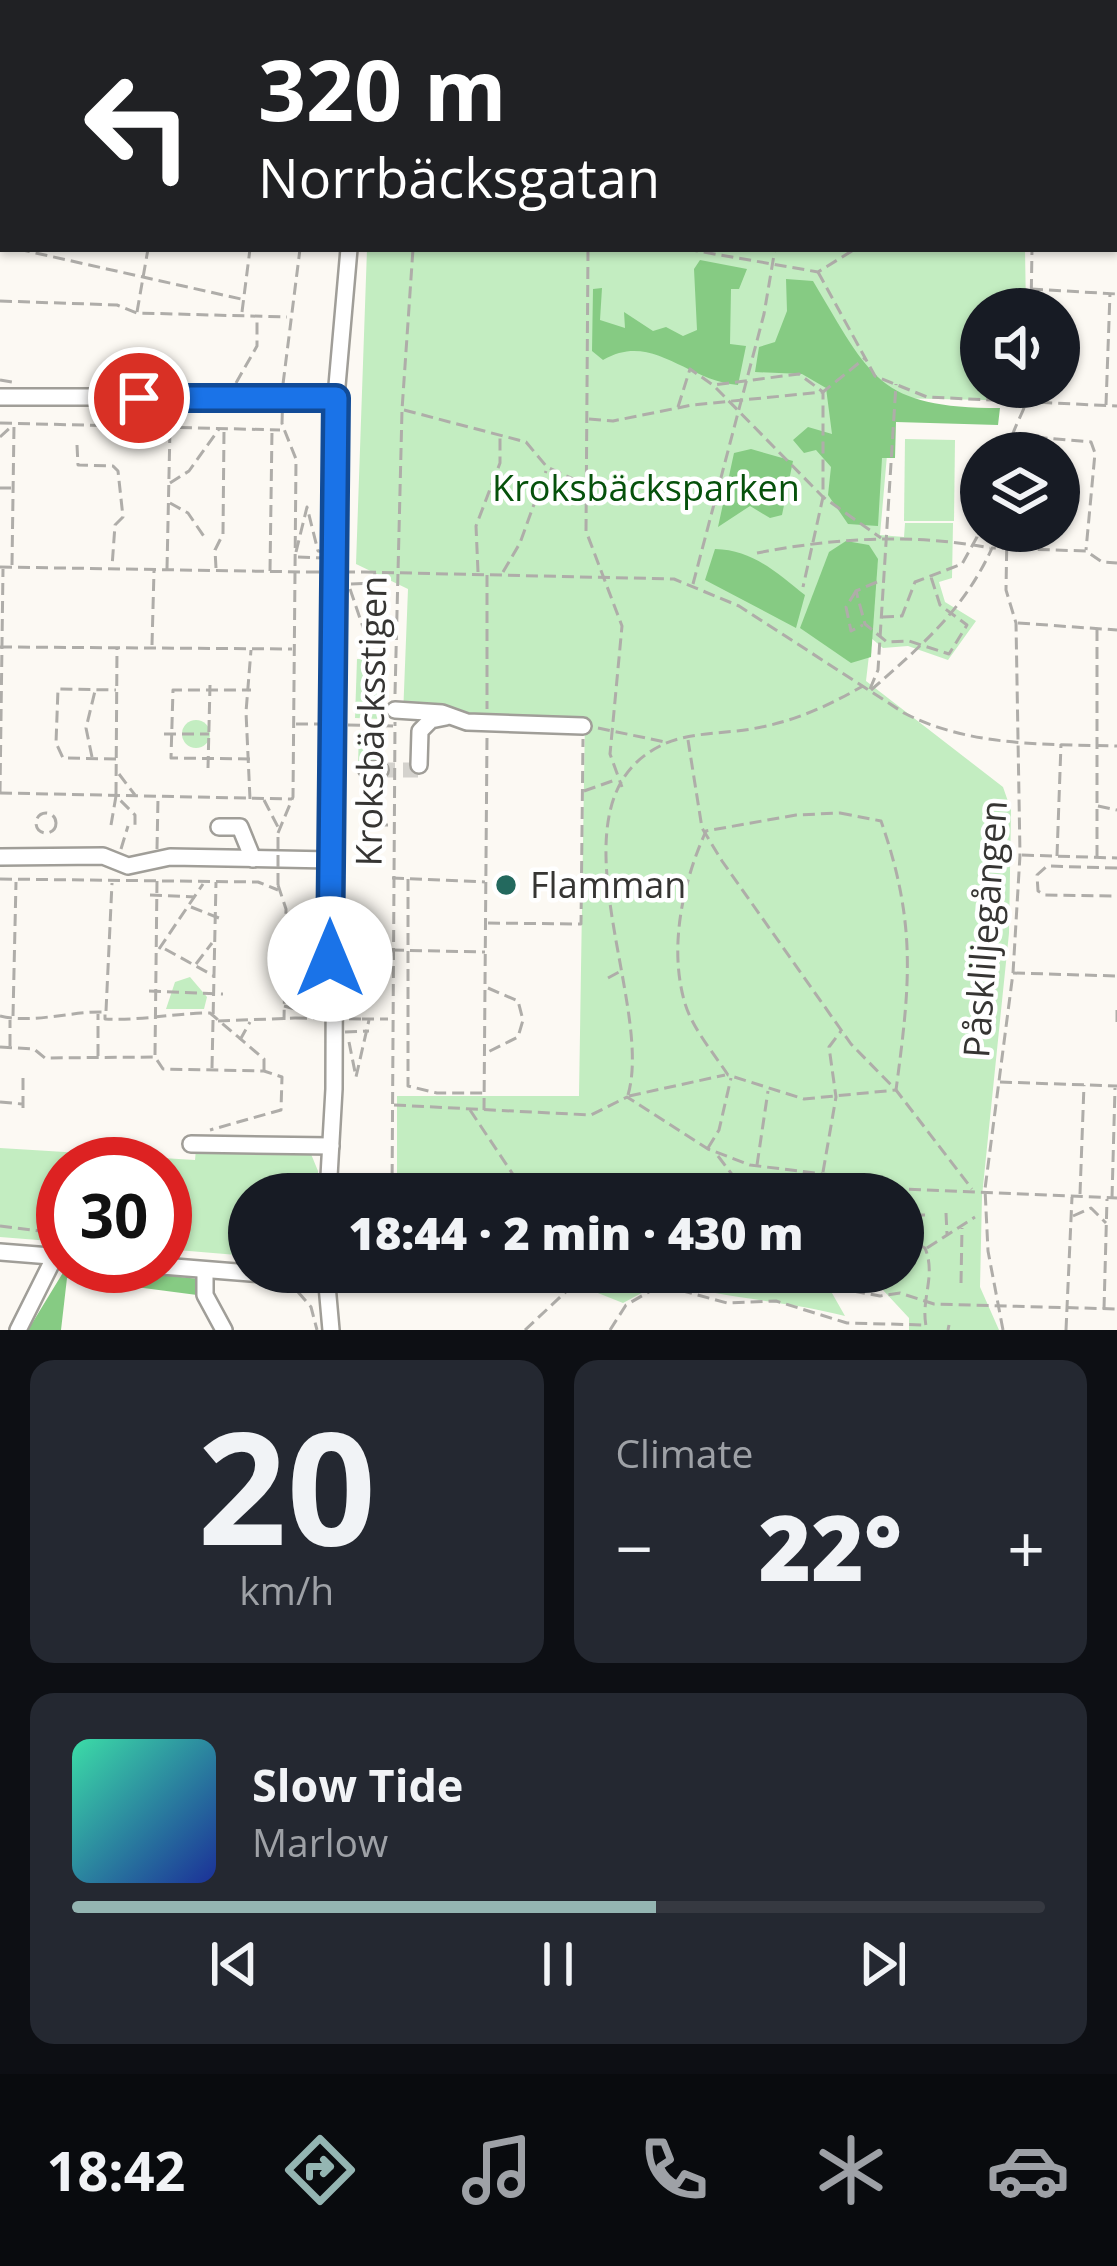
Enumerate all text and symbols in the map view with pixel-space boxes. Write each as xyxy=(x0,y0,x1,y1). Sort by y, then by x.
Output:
text: 320 m xyxy=(258,31,506,146)
icon: left xyxy=(60,48,216,204)
text: Norrbäcksgatan xyxy=(258,140,660,214)
map controls xyxy=(960,288,1080,552)
button: sound xyxy=(960,288,1080,408)
pin xyxy=(88,347,190,449)
icon: arrive xyxy=(106,365,172,431)
button: layers xyxy=(960,432,1080,552)
park label: Kroksbäcksparken xyxy=(492,463,800,512)
street label: Kroksbäcksstigen xyxy=(343,575,398,867)
street label: Påskliljegången xyxy=(951,799,1018,1059)
place label: Flamman xyxy=(530,860,686,909)
marker: Flamman xyxy=(493,872,519,898)
position arrow xyxy=(267,896,393,1022)
speed limit sign: 30 xyxy=(36,1137,192,1293)
text: 18:44 · 2 min · 430 m xyxy=(349,1202,803,1263)
text: 20 xyxy=(198,1378,376,1591)
text: Climate xyxy=(616,1426,753,1479)
text: 22° xyxy=(759,1485,902,1607)
text: − xyxy=(616,1502,653,1592)
text: + xyxy=(1007,1502,1045,1592)
text: km/h xyxy=(239,1563,334,1616)
text: Slow Tide xyxy=(252,1754,463,1815)
text: Marlow xyxy=(252,1815,388,1868)
icon: previous xyxy=(201,1931,267,1997)
icon: pause xyxy=(525,1931,591,1997)
icon: next xyxy=(850,1931,916,1997)
icon: directions xyxy=(278,2128,362,2212)
icon: music xyxy=(455,2128,539,2212)
icon: phone xyxy=(632,2128,716,2212)
icon: climate xyxy=(809,2128,893,2212)
icon: car xyxy=(986,2128,1070,2212)
text: 18:42 xyxy=(47,2133,185,2207)

